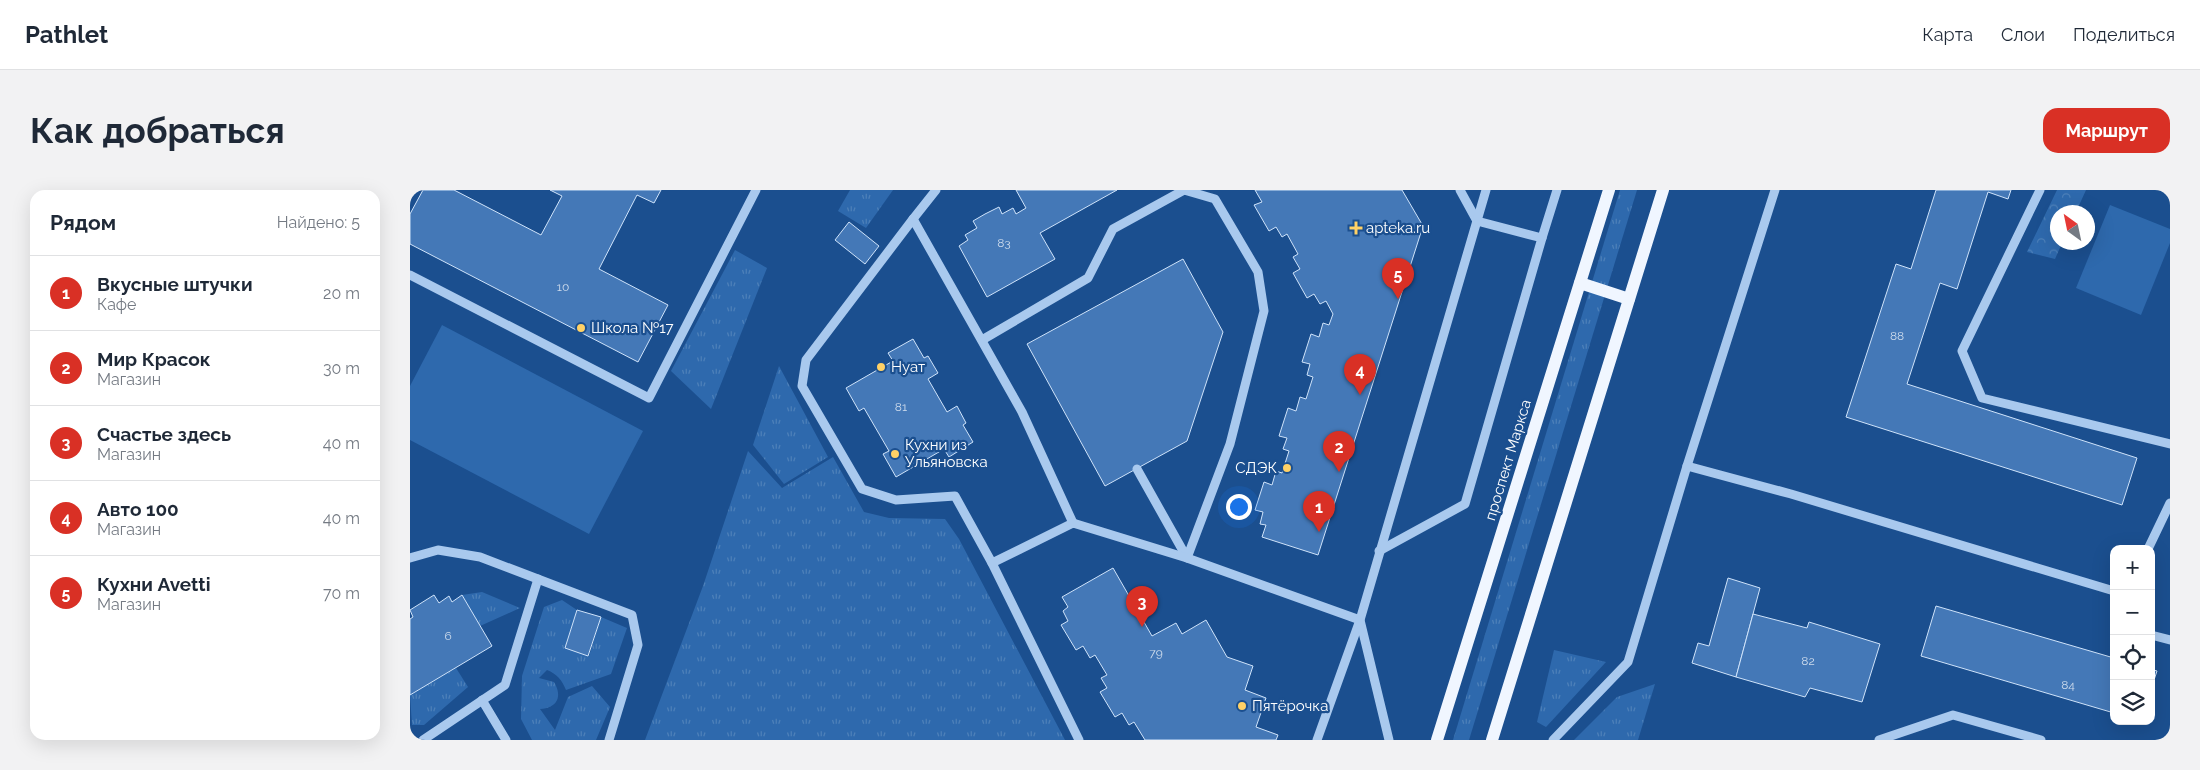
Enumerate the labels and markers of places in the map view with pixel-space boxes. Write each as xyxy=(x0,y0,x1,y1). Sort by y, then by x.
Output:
place label: apteka.ru xyxy=(1366,219,1430,237)
marker: apteka.ru xyxy=(1350,222,1362,234)
pin: 5 xyxy=(1382,258,1414,299)
place label: Школа №17 xyxy=(591,319,674,337)
marker: Школа №17 xyxy=(575,322,587,334)
pin: 4 xyxy=(1344,354,1376,395)
place label: Нуат xyxy=(891,358,925,376)
marker: Нуат xyxy=(875,361,887,373)
pin: 2 xyxy=(1323,431,1355,472)
place label: Кухни из Ульяновска xyxy=(905,436,988,471)
marker: Кухни из Ульяновска xyxy=(889,448,901,460)
place label: СДЭК xyxy=(1235,459,1277,477)
marker: СДЭК xyxy=(1281,462,1293,474)
pin: 1 xyxy=(1303,491,1335,532)
pin: 3 xyxy=(1126,586,1158,627)
place label: Пятёрочка xyxy=(1252,697,1328,715)
marker: Пятёрочка xyxy=(1236,700,1248,712)

